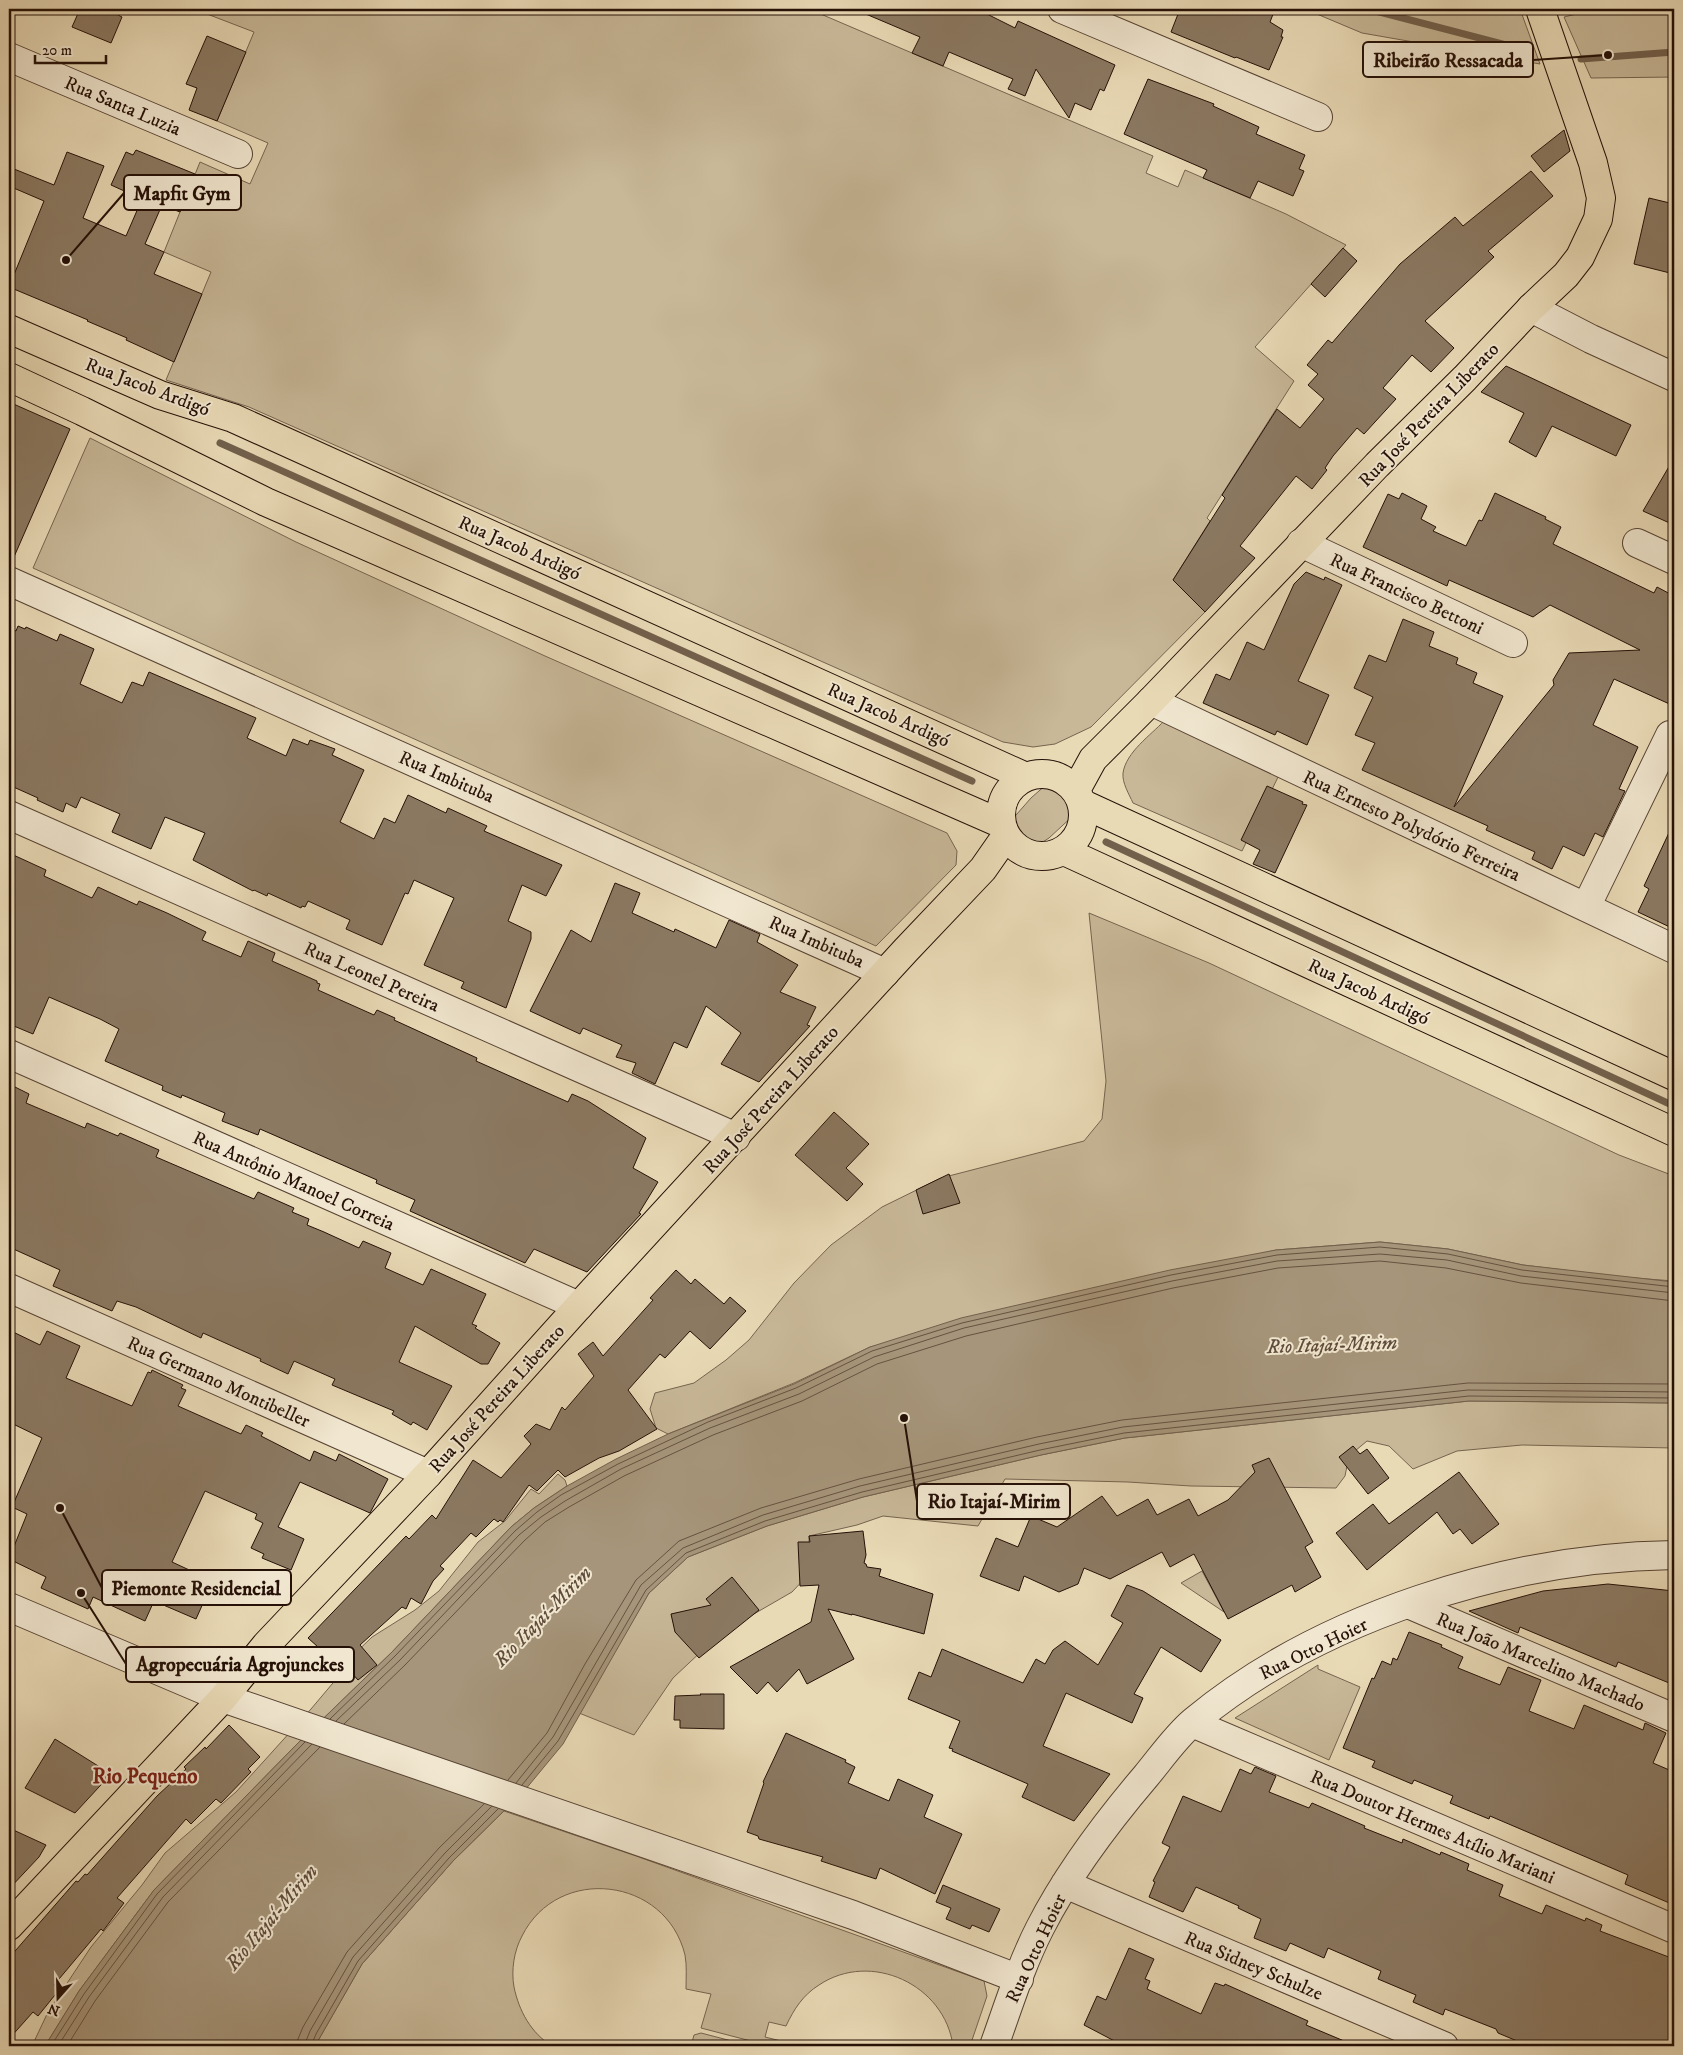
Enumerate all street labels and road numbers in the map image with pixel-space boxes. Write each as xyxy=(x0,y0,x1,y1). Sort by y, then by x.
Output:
street label: Rua Santa Luzia xyxy=(61,72,184,141)
street label: Rua José Pereira Liberato xyxy=(1354,338,1504,492)
street label: Rua Jacob Ardigó xyxy=(82,353,213,422)
street label: Rua Jacob Ardigó xyxy=(455,511,584,586)
street label: Rua Francisco Bettoni xyxy=(1326,549,1487,640)
street label: Rua Jacob Ardigó xyxy=(824,678,953,753)
street label: Rua Imbituba xyxy=(395,746,498,809)
street label: Rua Ernesto Polydório Ferreira xyxy=(1299,766,1524,887)
street label: Rua Imbituba xyxy=(765,911,868,974)
street label: Rua Leonel Pereira xyxy=(300,937,443,1018)
street label: Rua Jacob Ardigó xyxy=(1304,954,1433,1031)
street label: Rua José Pereira Liberato xyxy=(698,1021,844,1179)
street label: Rua Antônio Manoel Correia xyxy=(189,1126,398,1236)
street label: Rua José Pereira Liberato xyxy=(424,1320,570,1478)
street label: Rua Germano Montibeller xyxy=(123,1332,313,1433)
street label: Rua João Marcelino Machado xyxy=(1433,1608,1648,1717)
street label: Rua Otto Hoier xyxy=(1256,1613,1372,1685)
street label: Rua Doutor Hermes Atílio Mariani xyxy=(1307,1765,1558,1889)
street label: Rua Otto Hoier xyxy=(1001,1890,1072,2007)
street label: Rua Sidney Schulze xyxy=(1181,1927,1326,2006)

